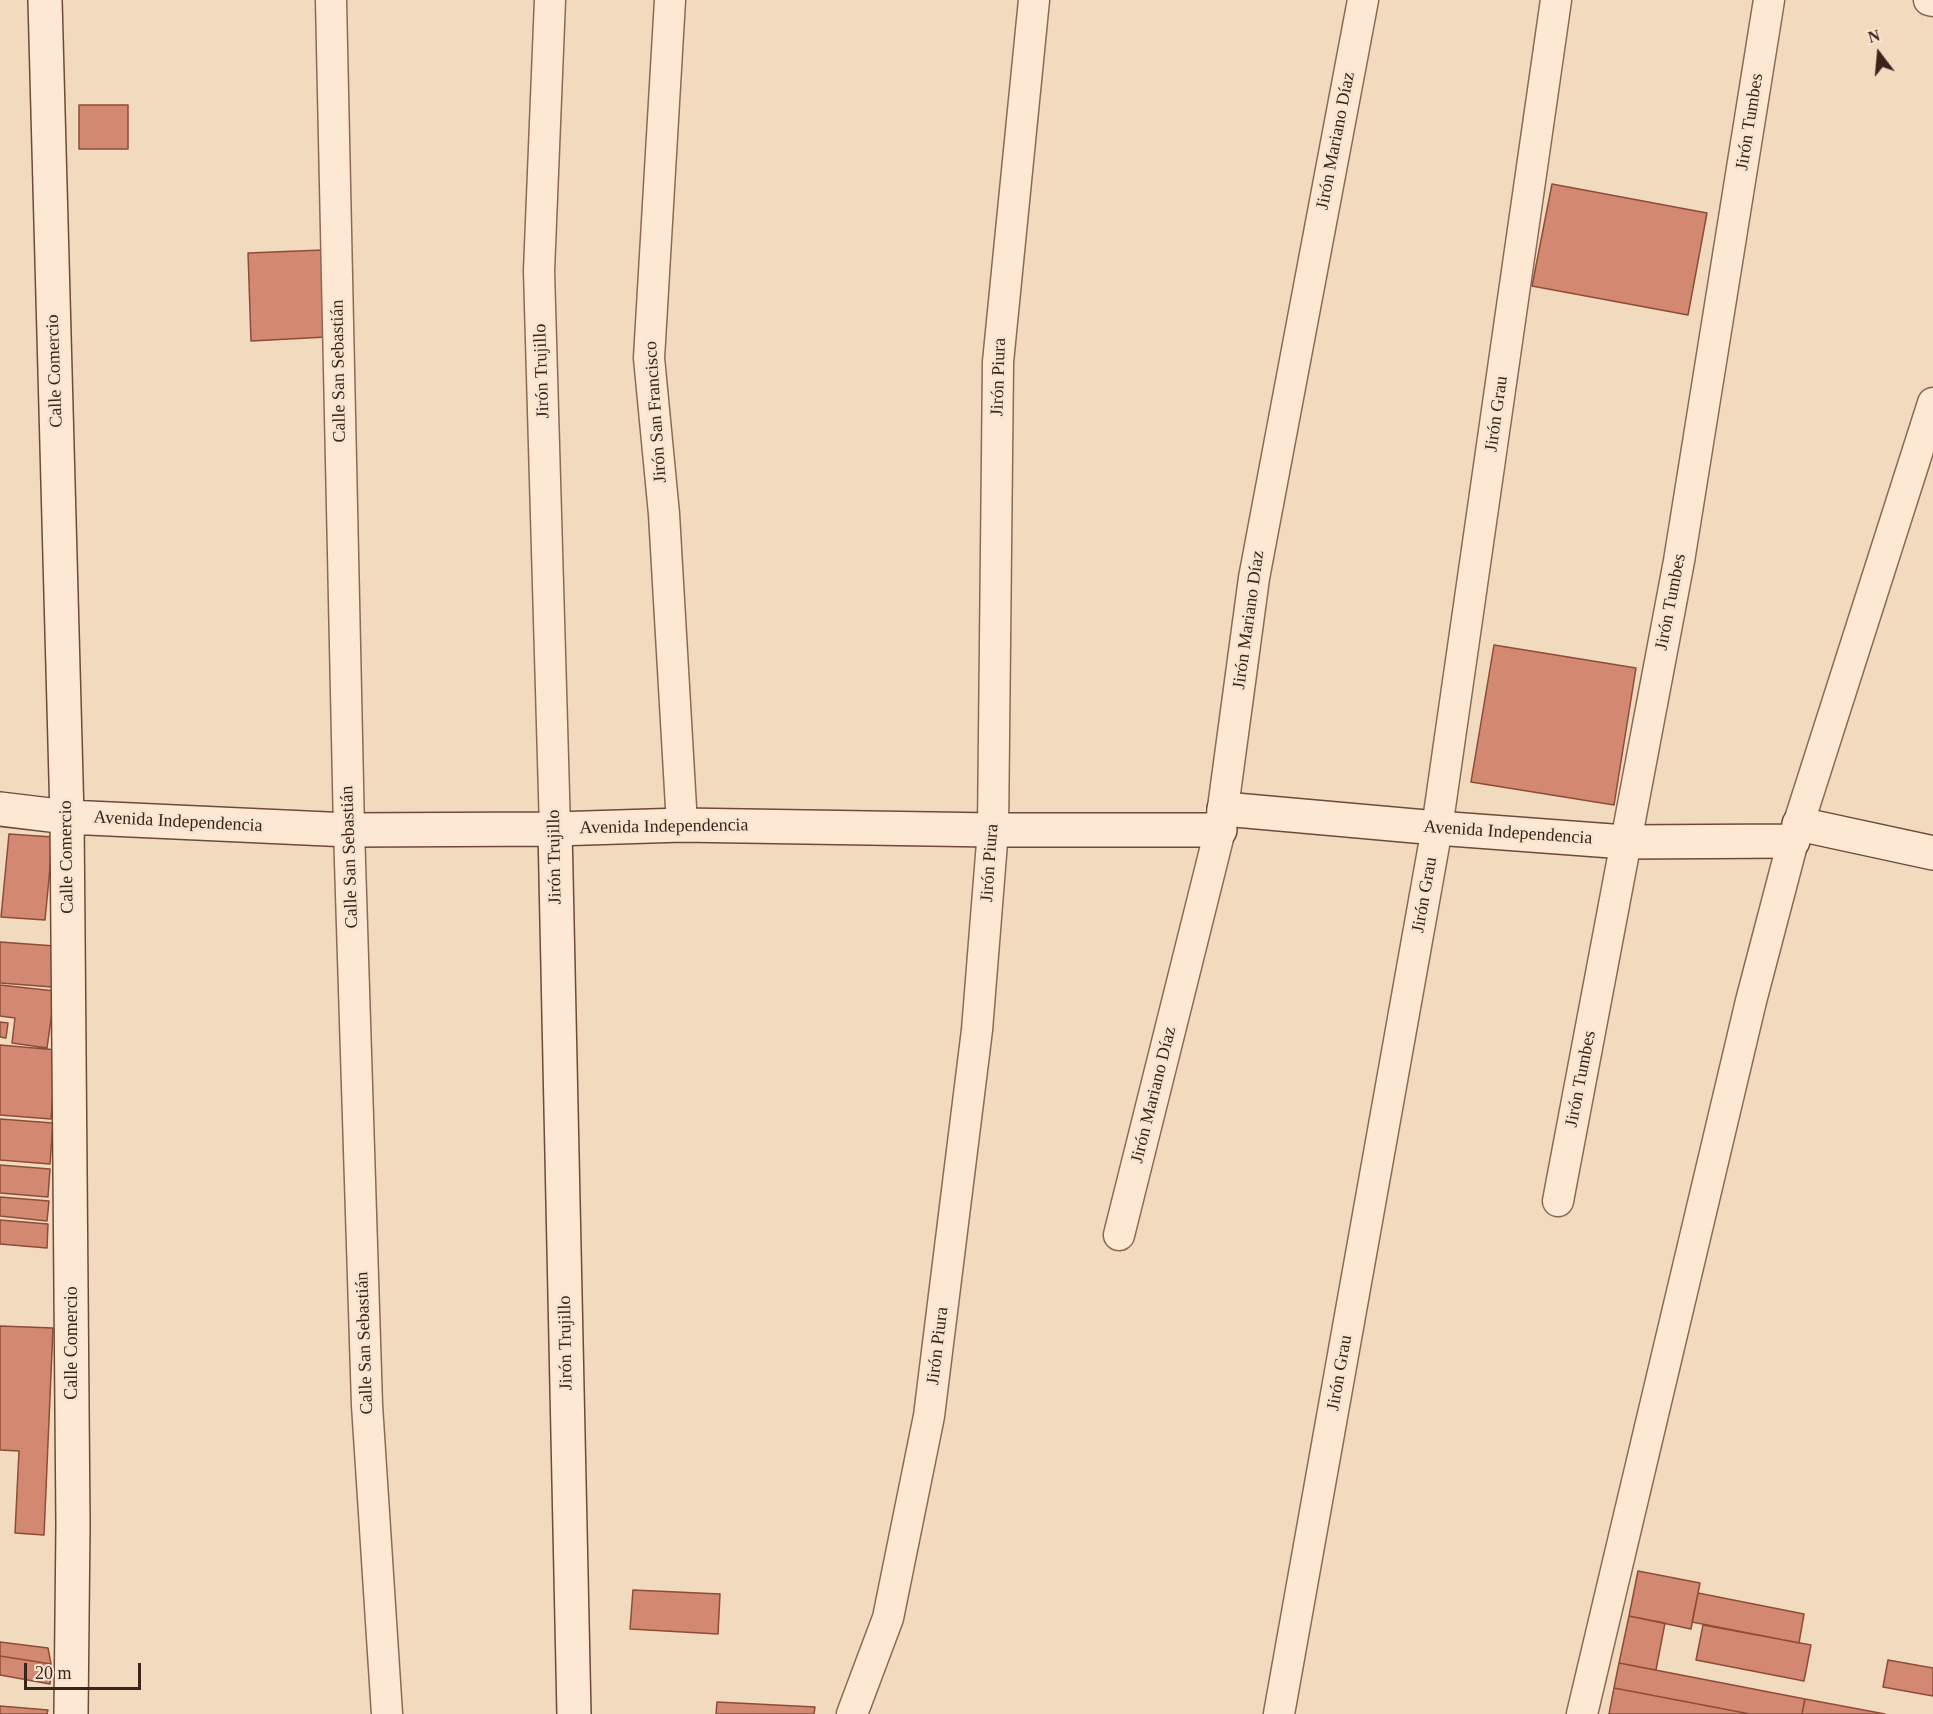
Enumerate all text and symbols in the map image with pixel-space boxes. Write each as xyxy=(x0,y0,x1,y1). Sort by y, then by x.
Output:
north arrow xyxy=(1849,24,1909,84)
text: N xyxy=(1866,26,1882,46)
street label: Jirón Mariano Díaz xyxy=(1312,70,1360,212)
street label: Jirón Tumbes xyxy=(1732,72,1768,172)
street label: Calle San Sebastián xyxy=(327,299,351,443)
street label: Calle Comercio xyxy=(42,314,68,428)
street label: Jirón Trujillo xyxy=(530,323,554,419)
street label: Jirón Piura xyxy=(987,337,1011,417)
street label: Jirón San Francisco xyxy=(640,340,672,484)
street label: Jirón Grau xyxy=(1481,375,1513,453)
street label: Jirón Mariano Díaz xyxy=(1229,549,1269,691)
street label: Jirón Tumbes xyxy=(1651,552,1691,652)
street label: Calle San Sebastián xyxy=(337,785,363,929)
street label: Calle Comercio xyxy=(55,800,79,914)
street label: Avenida Independencia xyxy=(93,807,263,837)
street label: Jirón Trujillo xyxy=(543,809,567,905)
street label: Avenida Independencia xyxy=(579,815,749,839)
street label: Avenida Independencia xyxy=(1423,816,1593,850)
street label: Jirón Piura xyxy=(976,823,1004,903)
street label: Jirón Grau xyxy=(1408,855,1442,935)
street label: Jirón Mariano Díaz xyxy=(1127,1024,1181,1166)
street label: Jirón Tumbes xyxy=(1561,1029,1601,1129)
street label: Calle San Sebastián xyxy=(352,1271,378,1415)
street label: Calle Comercio xyxy=(61,1286,83,1400)
street label: Jirón Trujillo xyxy=(554,1295,578,1391)
street label: Jirón Piura xyxy=(922,1306,954,1386)
street label: Jirón Grau xyxy=(1323,1333,1357,1413)
scale bar xyxy=(27,1651,144,1689)
text: 20 m xyxy=(35,1663,72,1683)

